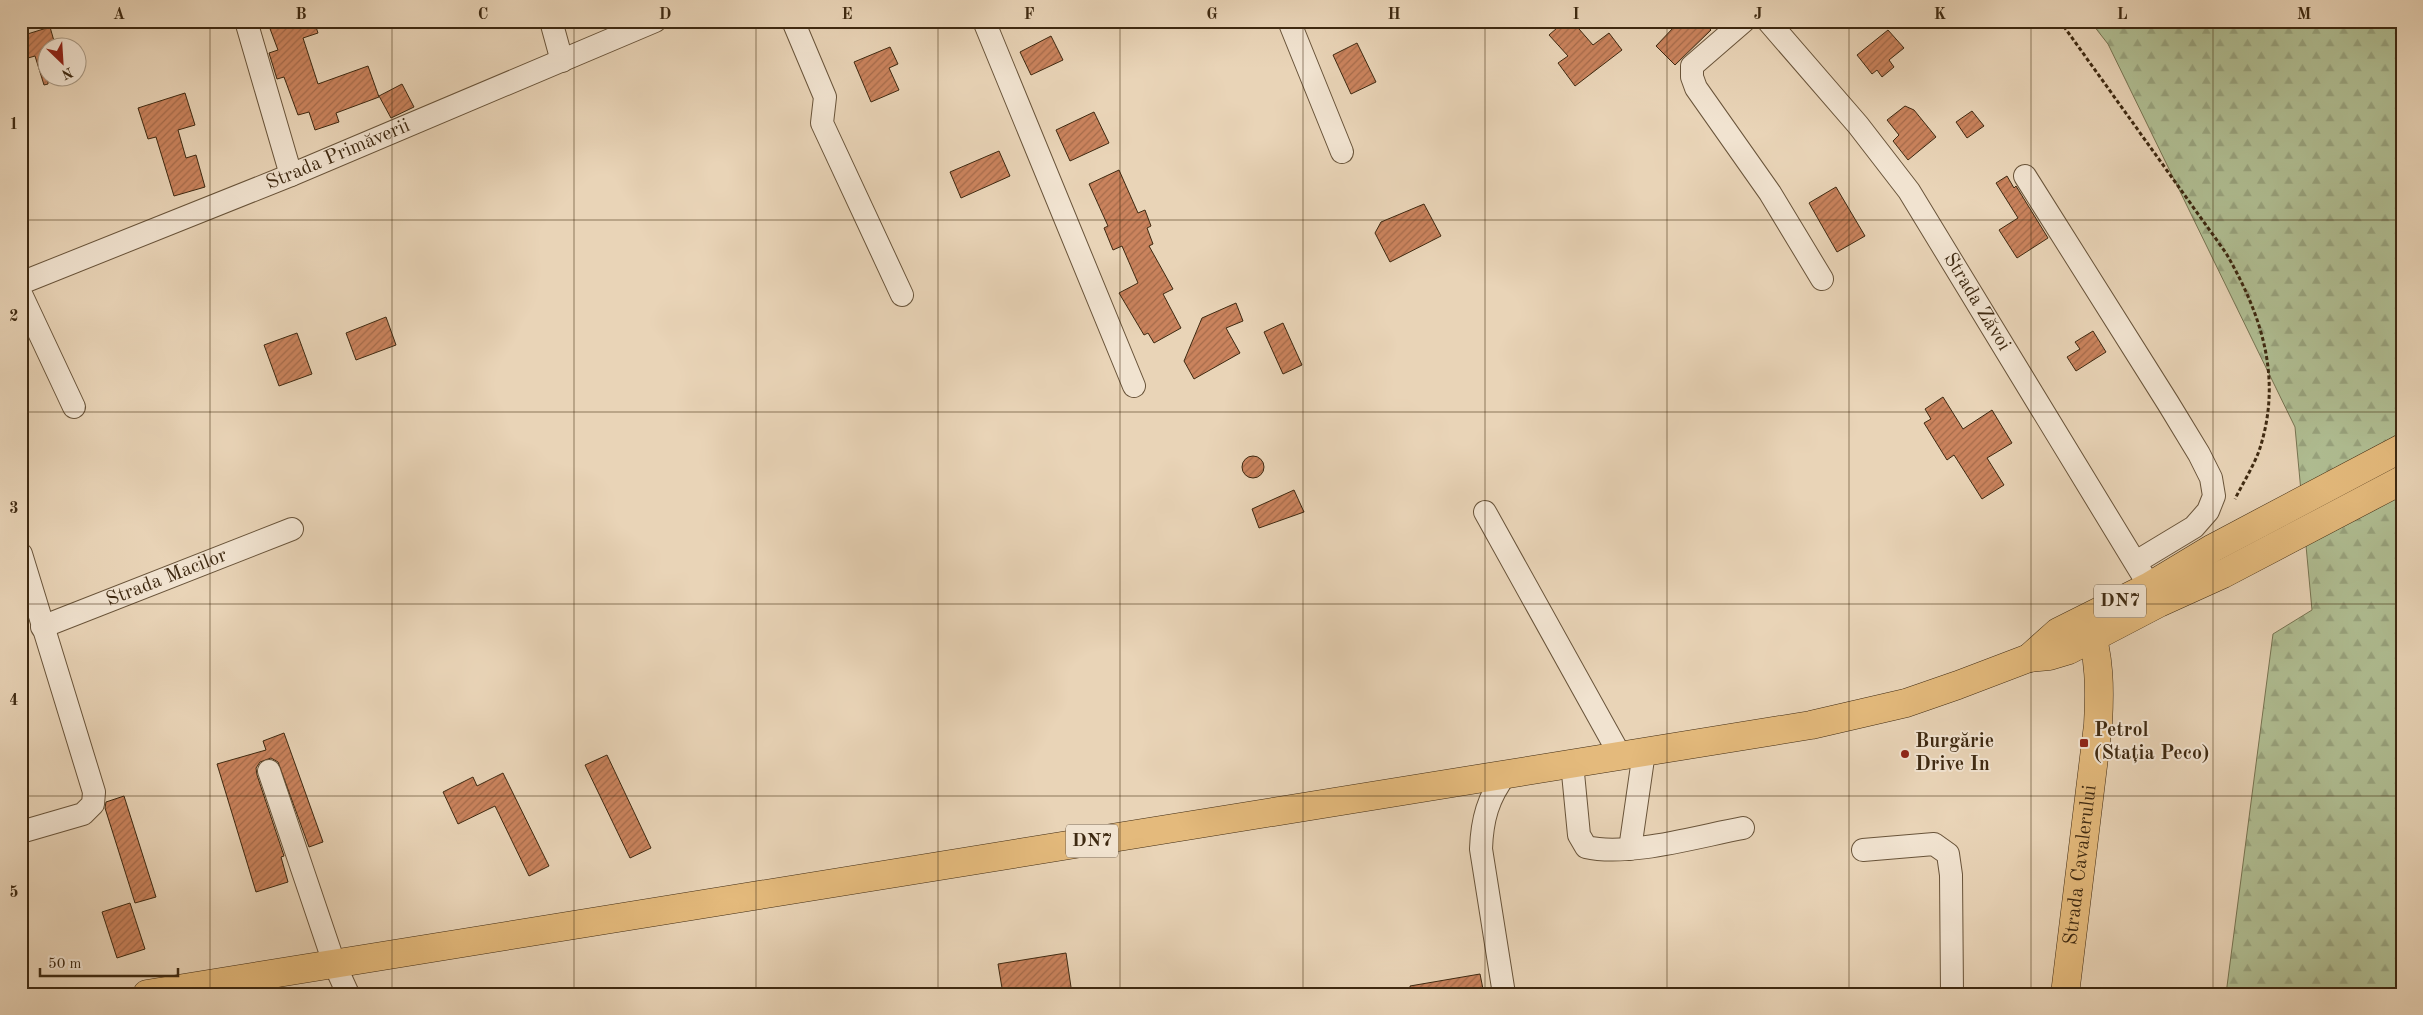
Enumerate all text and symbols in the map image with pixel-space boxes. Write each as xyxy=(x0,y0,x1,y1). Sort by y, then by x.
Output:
text: A xyxy=(113,7,125,23)
text: B xyxy=(295,7,307,23)
text: C xyxy=(478,7,488,23)
text: D xyxy=(659,7,671,23)
text: E xyxy=(841,7,853,23)
text: F xyxy=(1024,7,1035,23)
text: G xyxy=(1206,7,1218,23)
text: H xyxy=(1387,7,1401,23)
text: I xyxy=(1572,7,1580,23)
text: J xyxy=(1754,7,1763,23)
text: K xyxy=(1934,7,1946,23)
text: L xyxy=(2117,7,2128,23)
text: M xyxy=(2297,7,2311,23)
north arrow xyxy=(38,38,88,88)
text: N xyxy=(59,64,75,82)
street label: Strada Primăverii xyxy=(263,116,413,194)
text: 1 xyxy=(9,117,19,133)
street label: Strada Zăvoi xyxy=(1939,250,2014,355)
text: 2 xyxy=(9,309,19,325)
text: 3 xyxy=(9,501,19,517)
street label: Strada Macilor xyxy=(104,545,230,611)
road number: DN7 xyxy=(2094,584,2146,618)
text: 4 xyxy=(9,693,19,709)
place label: Petrol (Stația Peco) xyxy=(2094,721,2209,764)
place label: Burgărie Drive In xyxy=(1915,732,1994,775)
marker: Petrol (Stația Peco) xyxy=(2078,737,2090,749)
marker: Burgărie Drive In xyxy=(1899,748,1911,760)
street label: Strada Cavalerului xyxy=(2061,784,2101,946)
road number: DN7 xyxy=(1066,824,1118,858)
text: 5 xyxy=(9,885,19,901)
scale bar xyxy=(40,945,178,977)
text: 50 m xyxy=(48,957,82,972)

